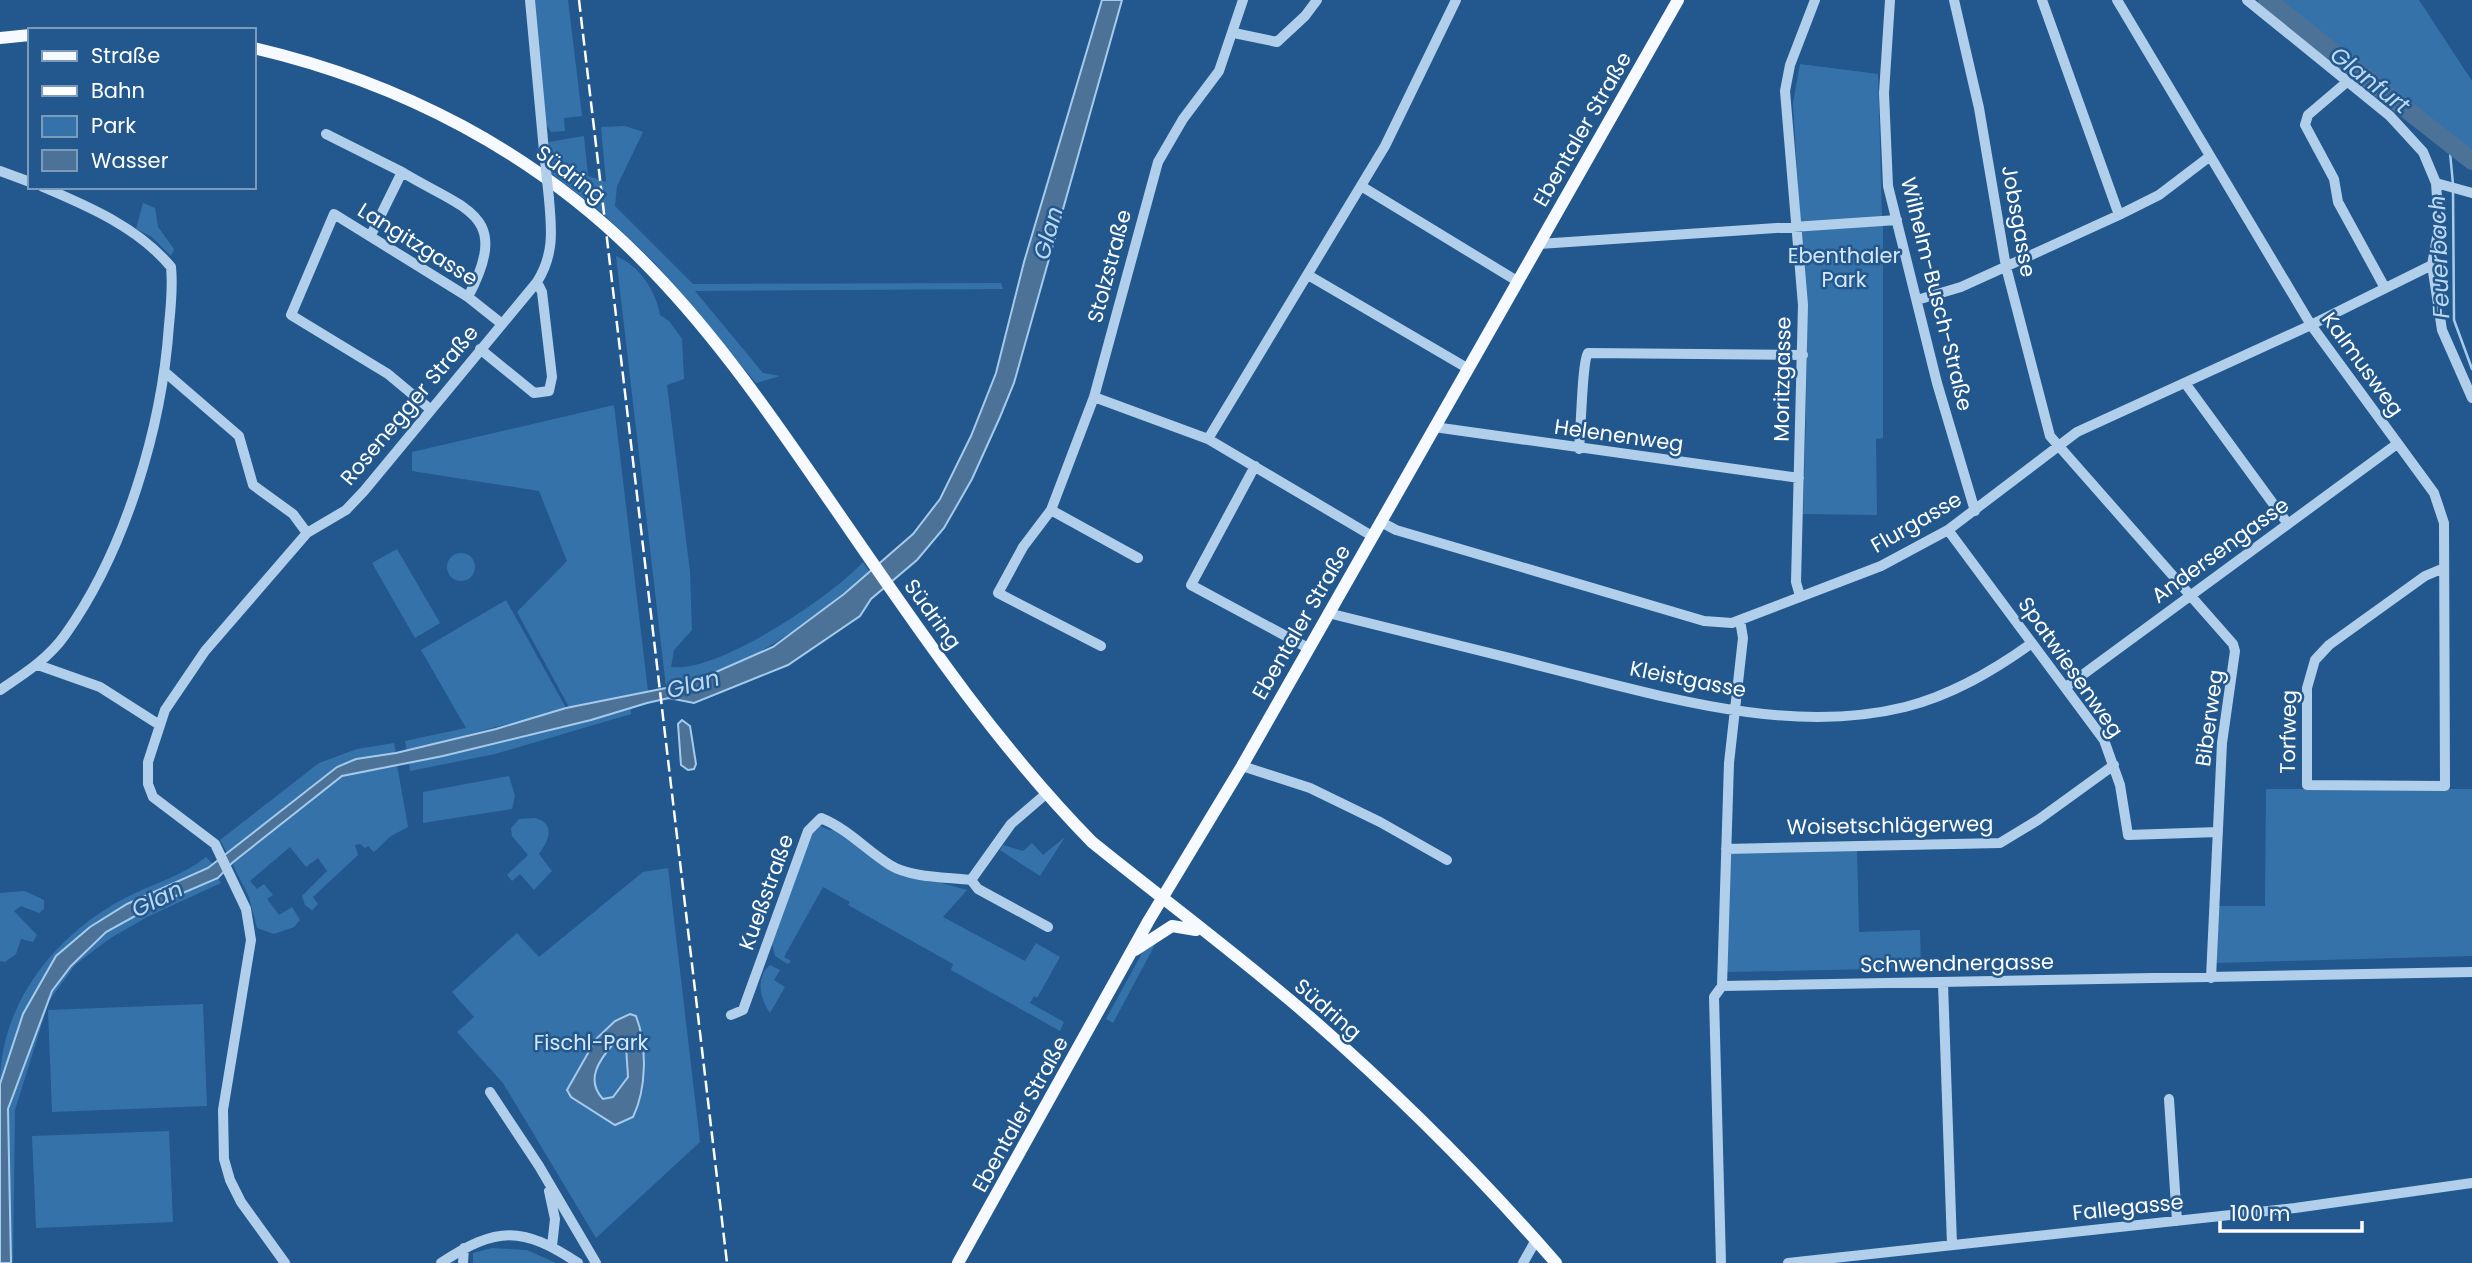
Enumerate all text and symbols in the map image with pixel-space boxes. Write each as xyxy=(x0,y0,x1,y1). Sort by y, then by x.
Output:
legend xyxy=(28,28,256,189)
water label: Glanfurt xyxy=(2323,39,2417,122)
text: Straße xyxy=(91,41,160,70)
street label: Ebentaler Straße xyxy=(1526,46,1638,212)
text: Bahn xyxy=(91,76,145,105)
text: Park xyxy=(91,111,136,140)
street label: Südring xyxy=(530,138,612,210)
text: Wasser xyxy=(91,146,169,175)
street label: Jobsgasse xyxy=(1995,163,2043,279)
street label: Wilhelm-Busch-Straße xyxy=(1894,174,1980,414)
water label: Feuerbach xyxy=(2421,195,2457,319)
street label: Langitzgasse xyxy=(352,196,484,292)
water label: Glan xyxy=(1025,203,1071,263)
street label: Stolzstraße xyxy=(1080,206,1138,326)
park label: Ebenthaler Park xyxy=(1788,241,1901,294)
street label: Kalmusweg xyxy=(2315,306,2411,422)
street label: Moritzgasse xyxy=(1766,316,1798,442)
street label: Rosenegger Straße xyxy=(333,319,485,491)
street label: Helenenweg xyxy=(1553,412,1685,458)
street label: Flurgasse xyxy=(1865,484,1967,560)
street label: Andersengasse xyxy=(2145,490,2295,610)
street label: Ebentaler Straße xyxy=(1245,539,1357,705)
street label: Südring xyxy=(898,573,968,655)
street label: Spatwiesenweg xyxy=(2012,591,2130,743)
street label: Kleistgasse xyxy=(1627,654,1749,704)
water label: Glan xyxy=(663,662,723,706)
street label: Biberweg xyxy=(2188,668,2230,768)
street label: Torfweg xyxy=(2273,690,2303,774)
street label: Woisetschlägerweg xyxy=(1786,809,1994,841)
street label: Kueßstraße xyxy=(732,830,800,954)
water label: Glan xyxy=(126,873,188,925)
street label: Schwendnergasse xyxy=(1860,947,2054,979)
street label: Südring xyxy=(1288,972,1368,1046)
park label: Fischl-Park xyxy=(534,1028,649,1057)
street label: Ebentaler Straße xyxy=(965,1031,1075,1197)
street label: Fallegasse xyxy=(2071,1187,2185,1227)
scale bar xyxy=(2220,1190,2362,1234)
text: 100 m xyxy=(2230,1199,2290,1228)

